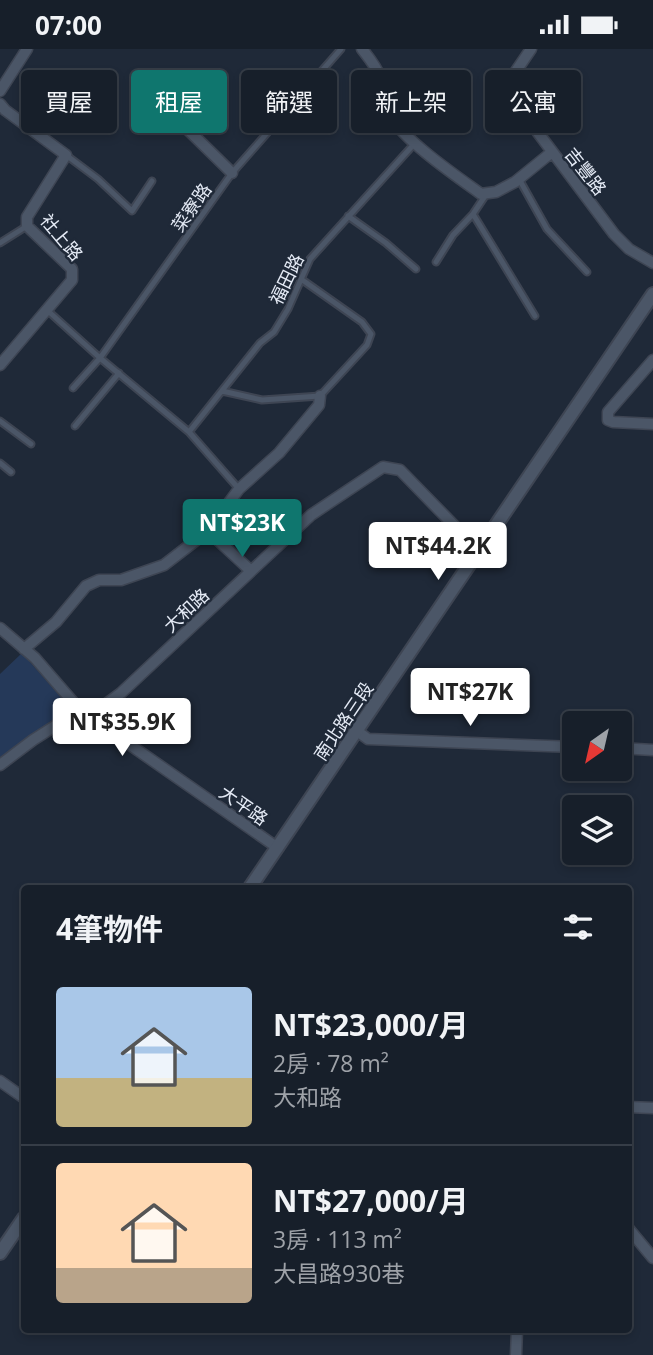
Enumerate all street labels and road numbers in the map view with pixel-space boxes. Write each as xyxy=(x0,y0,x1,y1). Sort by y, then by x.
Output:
street label: 吉豐路 xyxy=(560,142,612,200)
street label: 菜寮路 xyxy=(166,178,216,236)
street label: 社上路 xyxy=(35,209,89,265)
street label: 福田路 xyxy=(263,249,309,309)
street label: 大和路 xyxy=(158,583,214,637)
street label: 南北路三段 xyxy=(308,677,378,765)
street label: 大平路 xyxy=(215,780,273,830)

